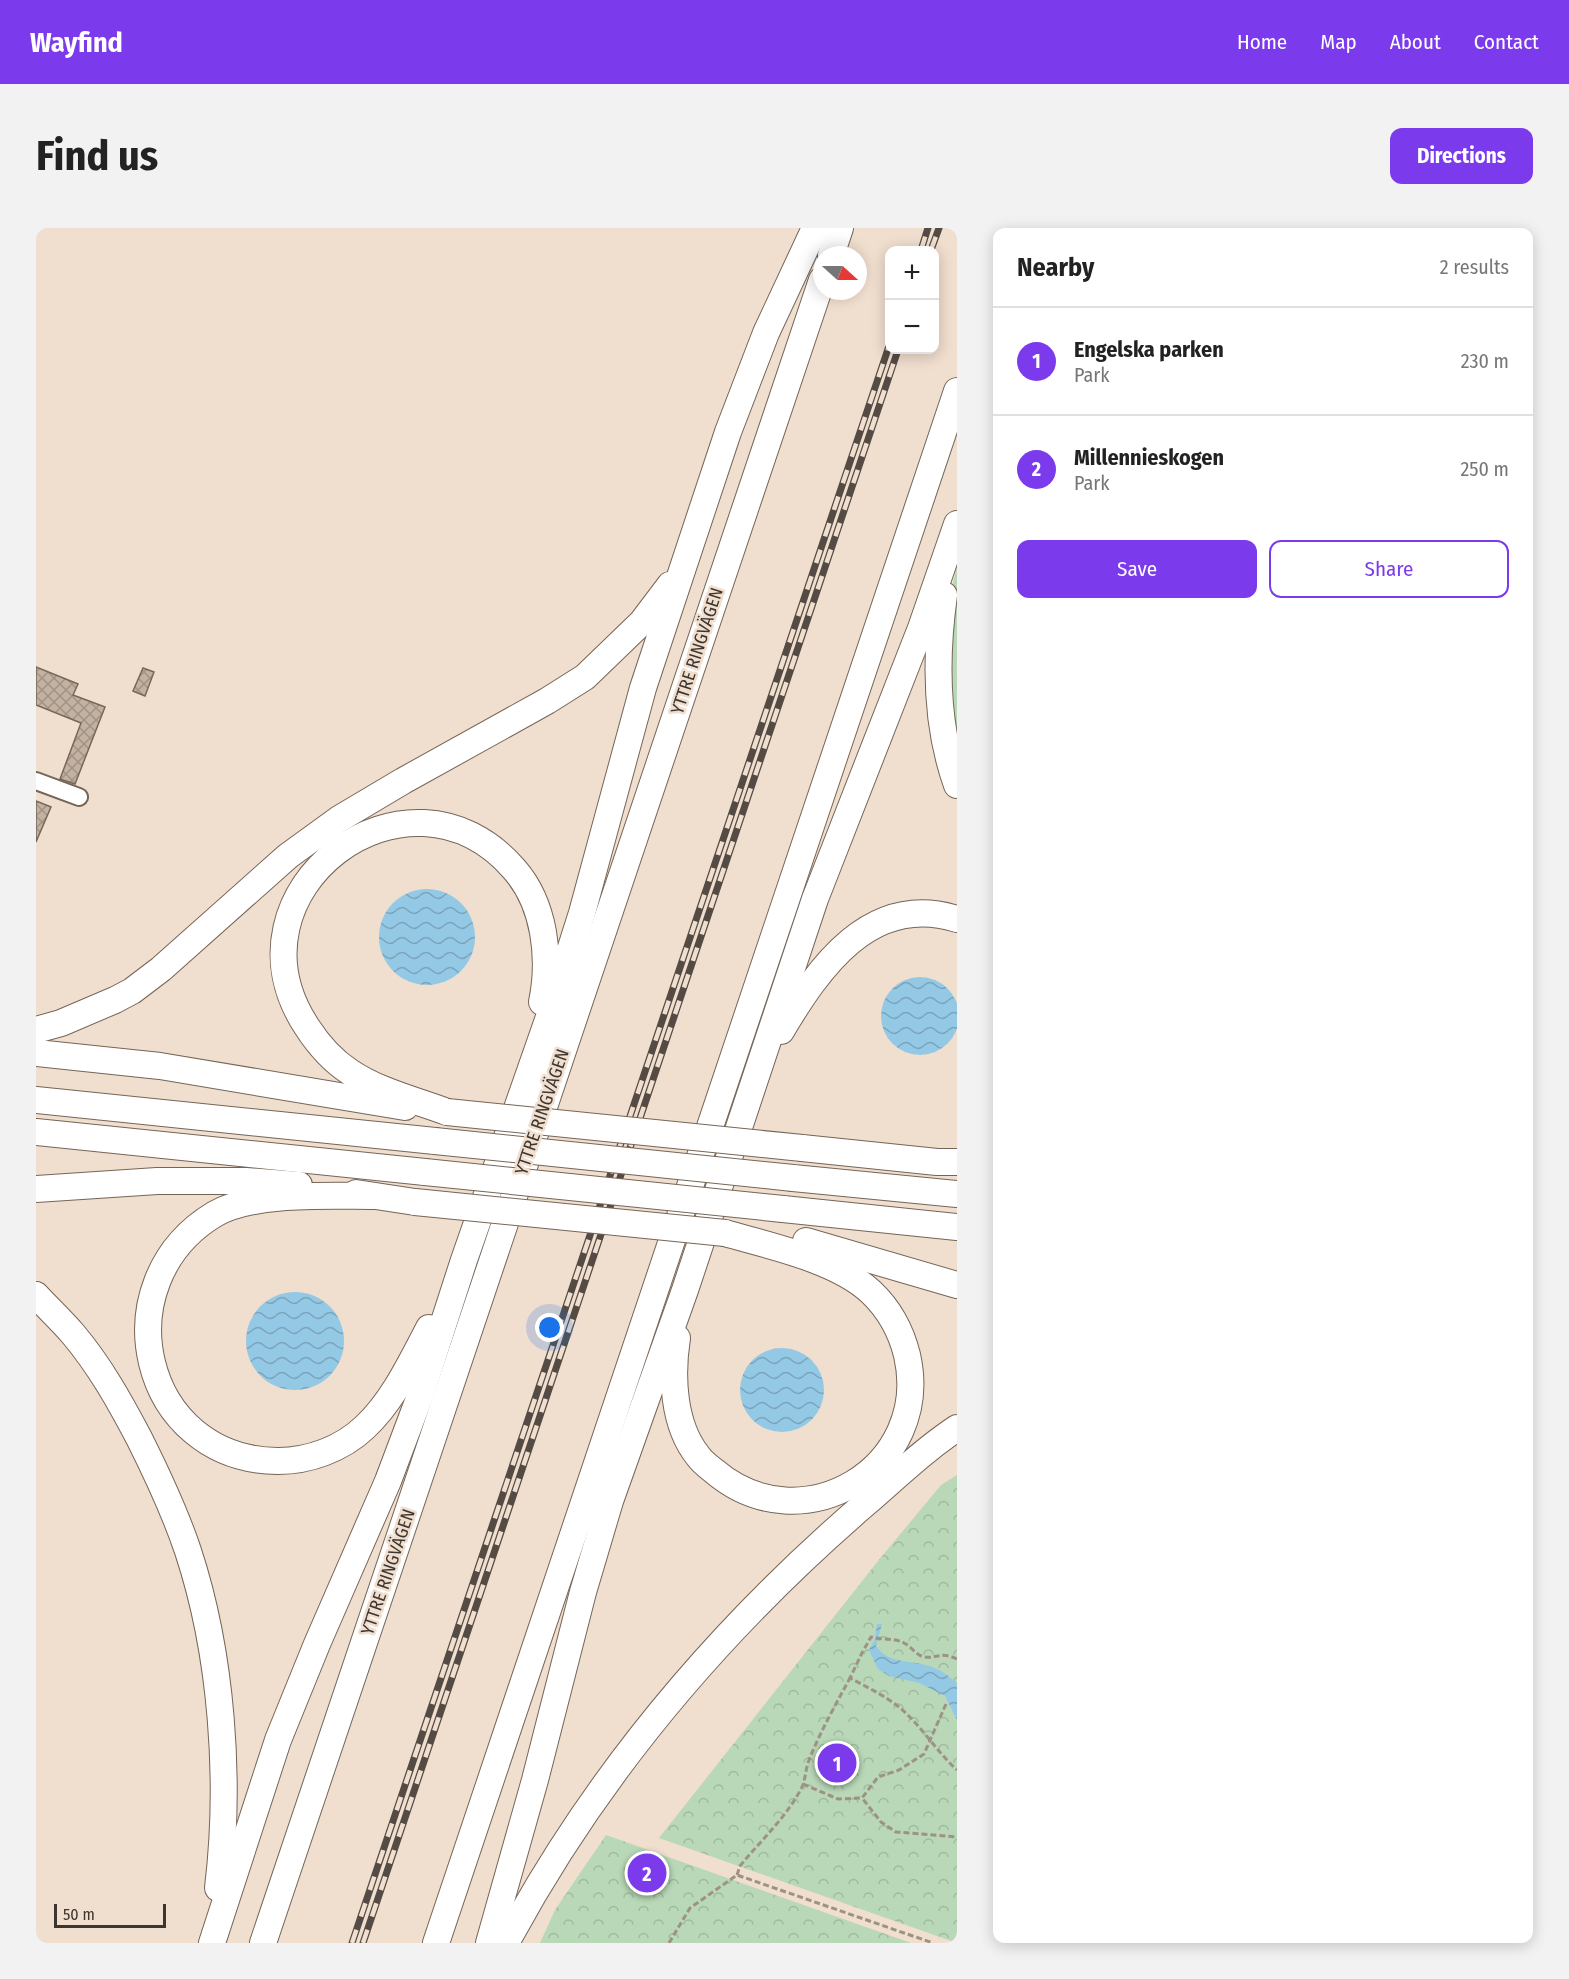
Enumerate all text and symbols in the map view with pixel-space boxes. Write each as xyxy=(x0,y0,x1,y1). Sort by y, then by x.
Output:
text: Wayfind xyxy=(30,26,123,59)
text: Home xyxy=(1237,29,1287,55)
text: Map xyxy=(1320,29,1357,55)
text: About xyxy=(1390,29,1441,55)
text: Contact xyxy=(1474,29,1539,55)
button: Directions xyxy=(1390,128,1533,184)
text: Find us xyxy=(36,131,158,181)
north arrow xyxy=(813,246,867,300)
map controls xyxy=(885,246,939,354)
button: + xyxy=(885,246,939,300)
text: Nearby xyxy=(1017,252,1094,283)
text: 2 results xyxy=(1440,255,1509,279)
button: − xyxy=(885,300,939,354)
text: Engelska parken xyxy=(1074,336,1224,363)
text: 1 xyxy=(1032,349,1041,373)
text: 230 m xyxy=(1461,349,1509,373)
text: Park xyxy=(1074,363,1110,387)
text: Millennieskogen xyxy=(1074,444,1224,471)
text: 2 xyxy=(1032,457,1041,481)
text: 250 m xyxy=(1461,457,1509,481)
text: Park xyxy=(1074,471,1110,495)
button: Save xyxy=(1017,540,1257,598)
button: Share xyxy=(1269,540,1509,598)
street label: YTTRE RINGVÄGEN xyxy=(666,585,728,717)
street label: YTTRE RINGVÄGEN xyxy=(510,1046,574,1178)
your location xyxy=(535,1313,564,1342)
street label: YTTRE RINGVÄGEN xyxy=(356,1506,420,1638)
pin: 1 xyxy=(818,1740,856,1786)
pin: 2 xyxy=(628,1850,666,1896)
scale bar xyxy=(54,1901,166,1928)
text: 50 m xyxy=(63,1905,95,1924)

